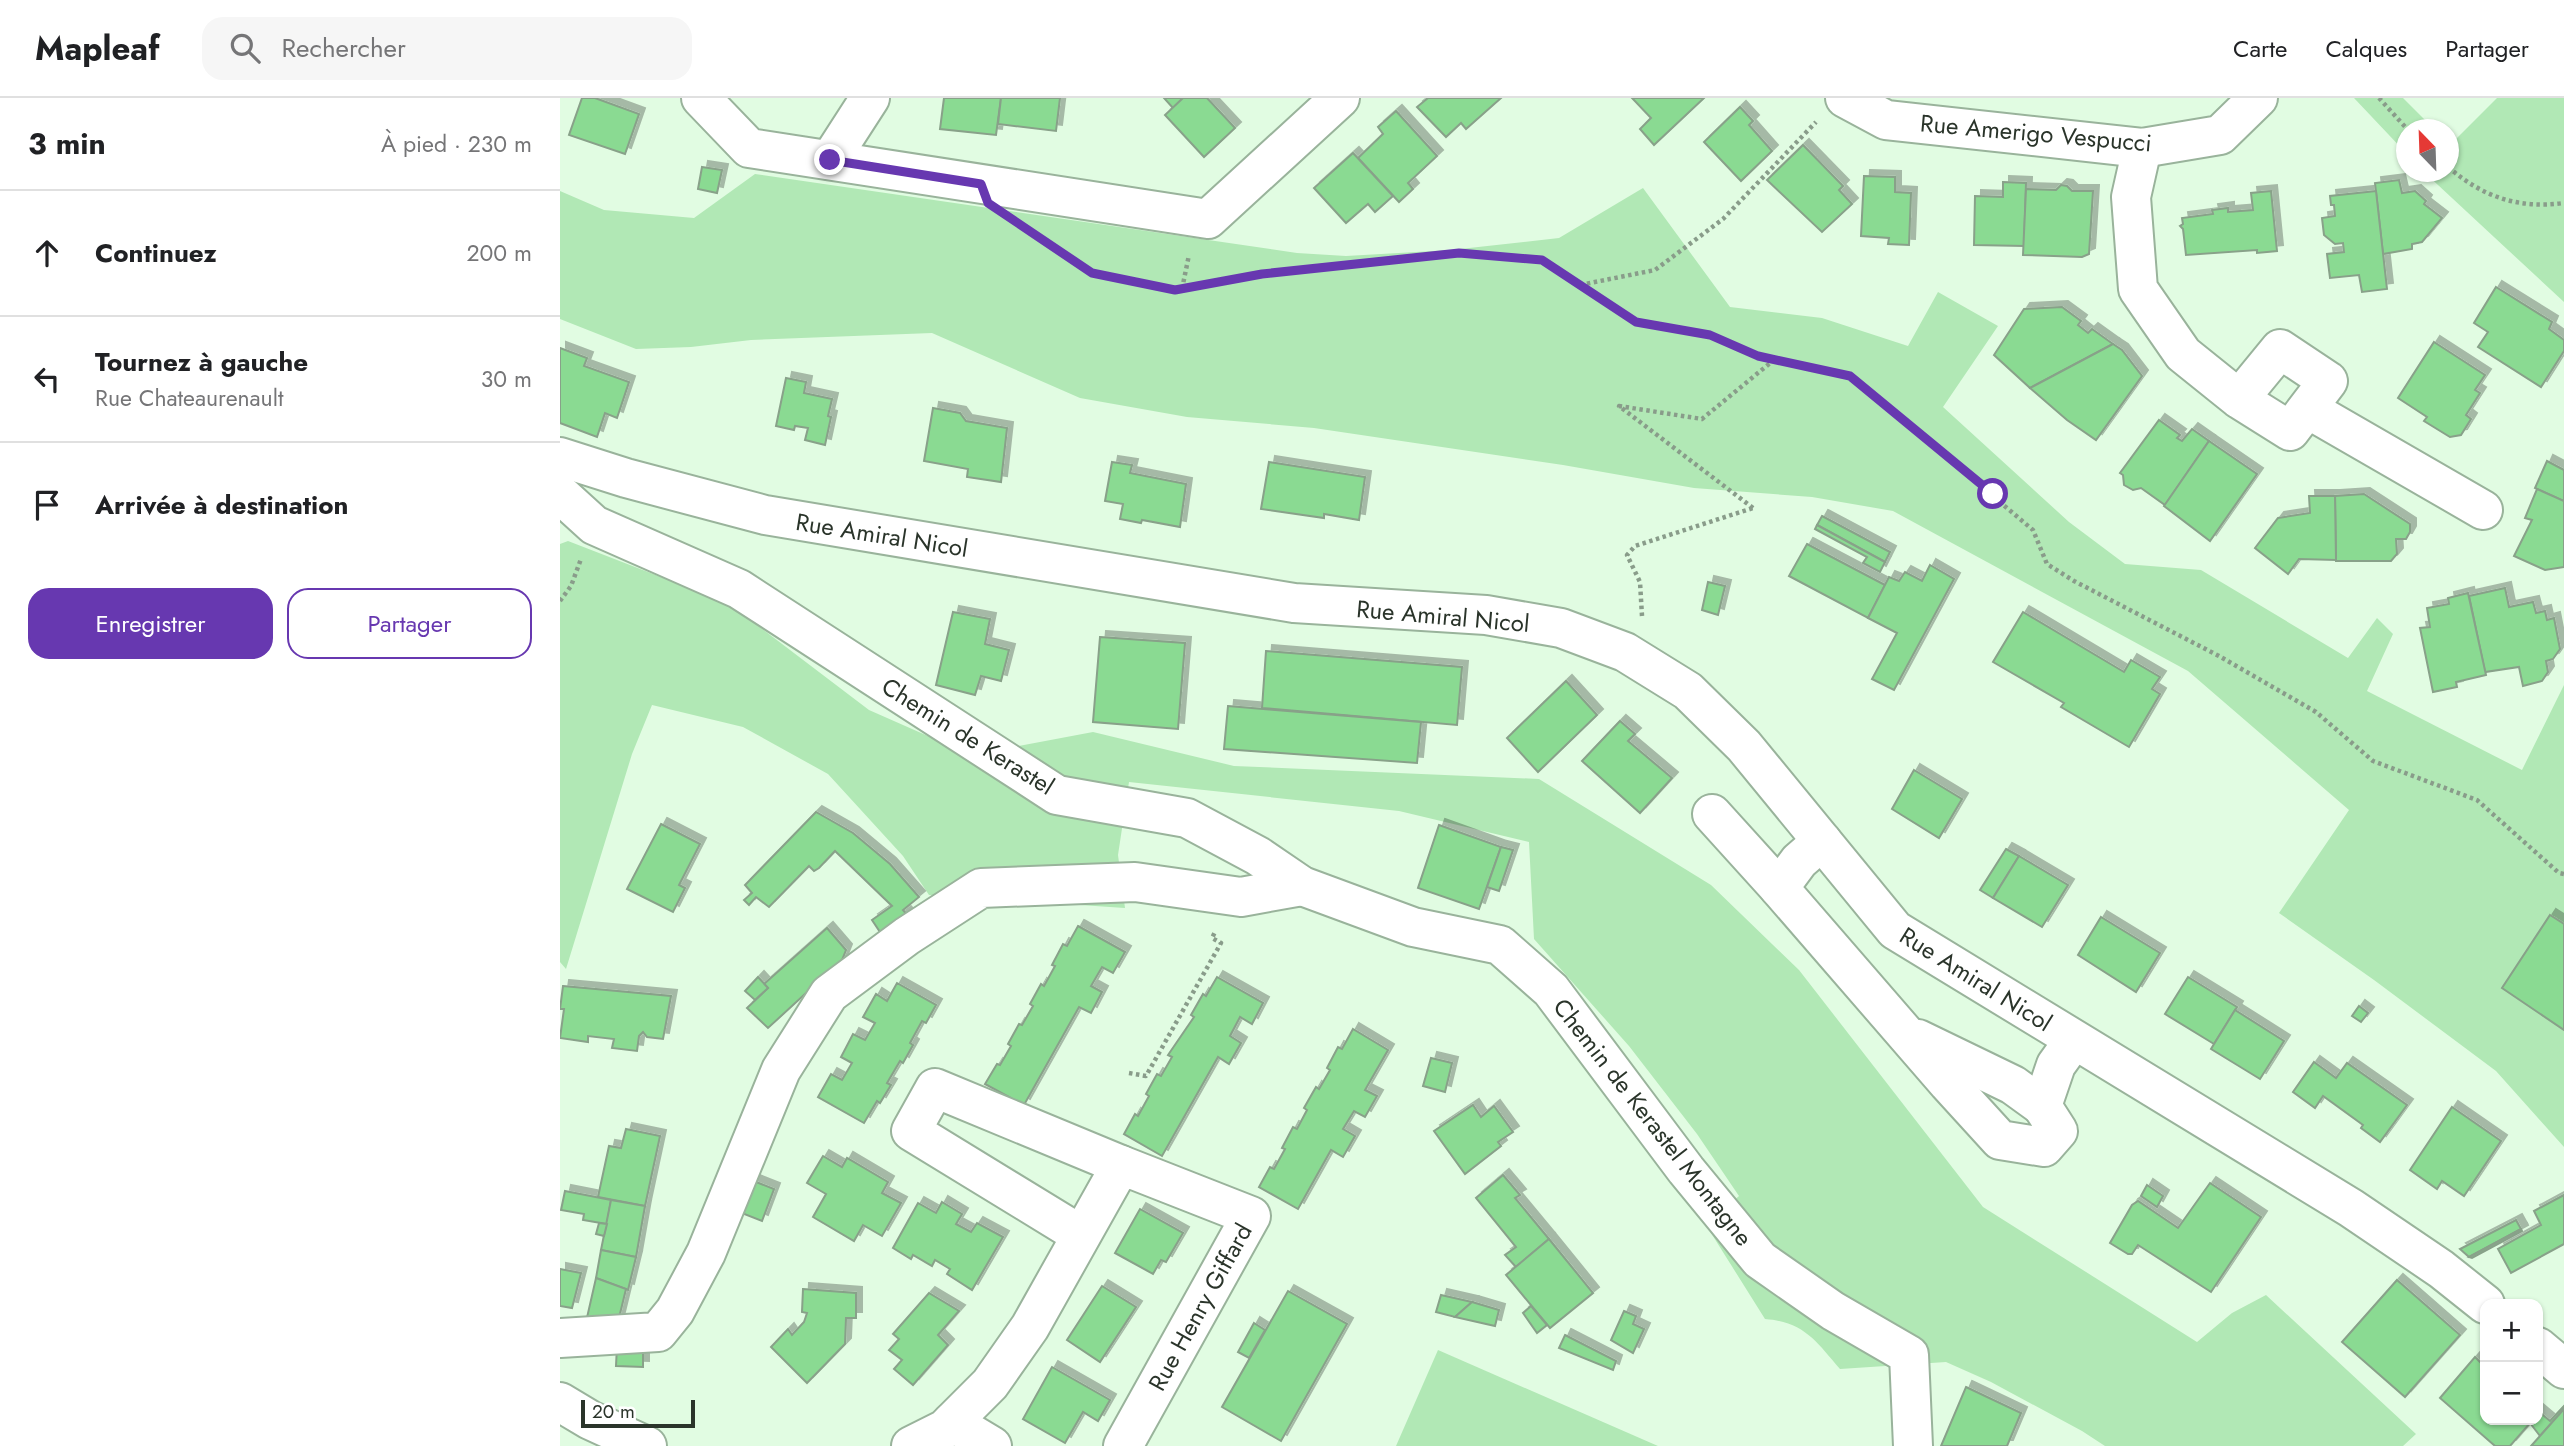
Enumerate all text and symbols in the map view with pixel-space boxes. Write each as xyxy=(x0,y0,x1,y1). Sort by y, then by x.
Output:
search box xyxy=(202,17,692,80)
text: Mapleaf xyxy=(35,25,160,72)
icon: search xyxy=(226,29,264,67)
text: Rechercher xyxy=(282,29,406,67)
text: Carte xyxy=(2233,31,2287,66)
text: Calques xyxy=(2325,31,2407,66)
text: Partager xyxy=(2445,31,2529,66)
street label: Rue Amerigo Vespucci xyxy=(1919,105,2153,161)
north arrow xyxy=(2396,119,2459,182)
text: 3 min xyxy=(28,122,106,165)
text: À pied · 230 m xyxy=(381,127,532,161)
route end xyxy=(814,144,845,175)
icon: ahead xyxy=(28,234,66,272)
text: Continuez xyxy=(95,234,217,272)
text: 200 m xyxy=(466,236,532,270)
text: Tournez à gauche xyxy=(95,343,308,381)
icon: left xyxy=(28,360,66,398)
text: 30 m xyxy=(481,362,532,396)
text: Rue Chateaurenault xyxy=(95,381,284,415)
route start xyxy=(1977,478,2008,509)
icon: arrive xyxy=(28,486,66,524)
text: Arrivée à destination xyxy=(95,486,348,524)
street label: Rue Amiral Nicol xyxy=(793,504,971,566)
button: Enregistrer xyxy=(28,588,273,659)
button: Partager xyxy=(287,588,532,659)
street label: Rue Amiral Nicol xyxy=(1355,591,1531,641)
street label: Chemin de Kerastel xyxy=(875,669,1061,803)
street label: Rue Amiral Nicol xyxy=(1893,918,2059,1040)
street label: Chemin de Kerastel Montagne xyxy=(1545,991,1761,1253)
street label: Rue Henry Giffard xyxy=(1139,1217,1261,1397)
map controls xyxy=(2480,1299,2543,1425)
button: + xyxy=(2480,1299,2543,1362)
button: − xyxy=(2480,1362,2543,1425)
scale bar xyxy=(581,1397,695,1429)
text: 20 m xyxy=(592,1398,635,1425)

